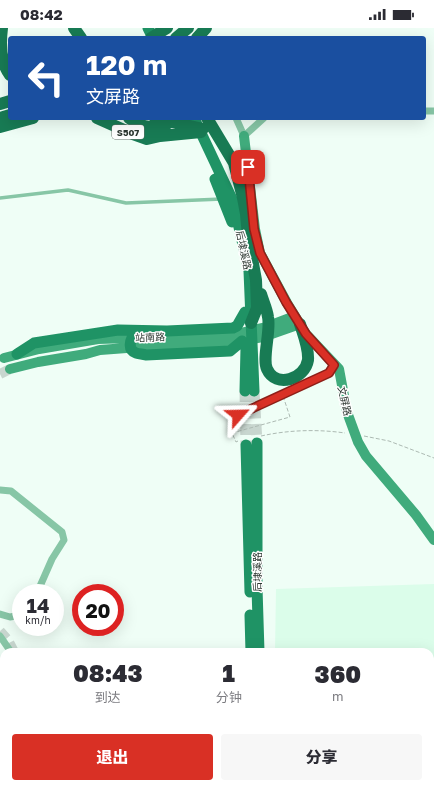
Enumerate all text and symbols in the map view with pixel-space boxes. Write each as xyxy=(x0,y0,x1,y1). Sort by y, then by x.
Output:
text: 08:42 xyxy=(20,5,63,23)
text: 120 m xyxy=(86,48,167,81)
icon: left xyxy=(20,52,72,104)
text: 文屏路 xyxy=(86,85,140,107)
road number: S507 xyxy=(112,125,144,139)
pin xyxy=(231,150,265,184)
icon: arrive xyxy=(237,156,259,178)
street label: 后埭溪路 xyxy=(234,229,254,271)
street label: 站南路 xyxy=(135,330,165,344)
street label: 文屏路 xyxy=(336,385,354,417)
position arrow xyxy=(217,394,259,436)
street label: 后埭溪路 xyxy=(251,552,263,592)
speed limit sign: 20 xyxy=(72,584,124,636)
text: 14 xyxy=(27,593,49,617)
text: km/h xyxy=(25,614,51,626)
text: 08:43 xyxy=(73,658,143,687)
text: 1 xyxy=(222,658,235,687)
text: 360 xyxy=(315,659,361,688)
text: m xyxy=(332,688,344,704)
text: 到达 xyxy=(95,689,121,705)
text: 分钟 xyxy=(216,689,242,705)
button: 退出 xyxy=(12,734,213,780)
button: 分享 xyxy=(221,734,422,780)

